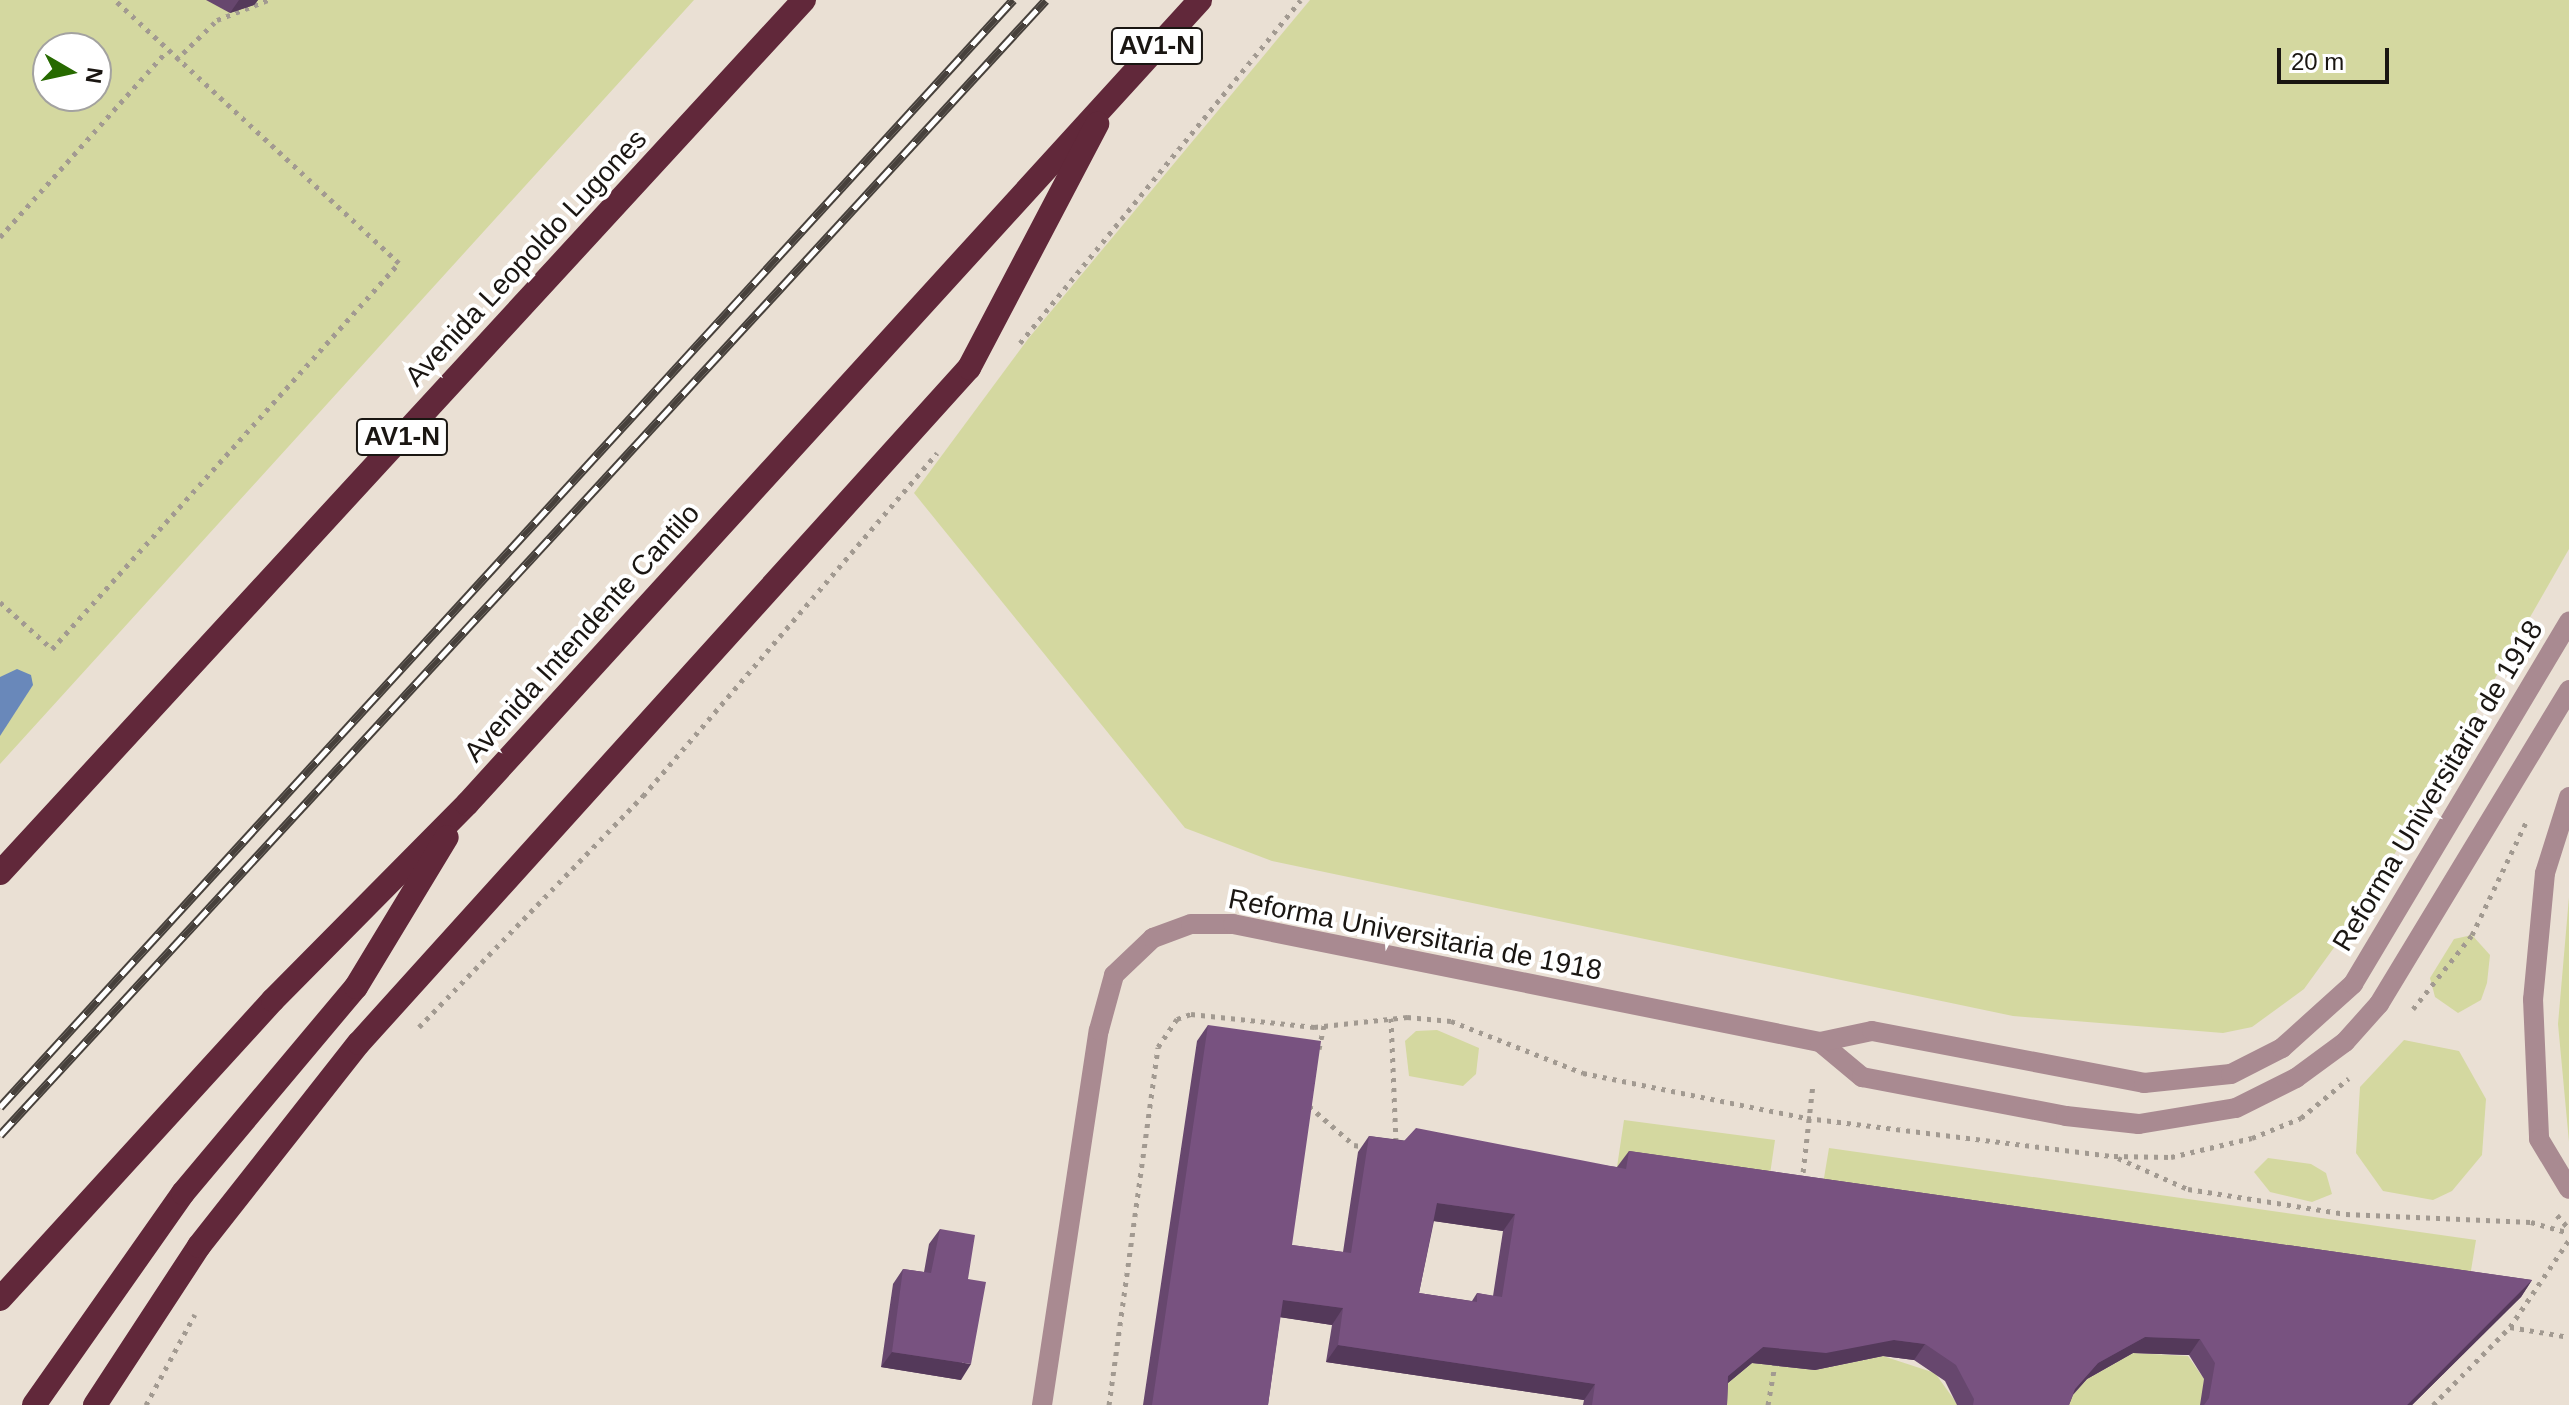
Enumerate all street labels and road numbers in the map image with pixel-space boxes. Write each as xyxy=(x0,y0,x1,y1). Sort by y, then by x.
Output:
road number: AV1-N xyxy=(1109,24,1205,68)
street label: Avenida Leopoldo Lugones xyxy=(398,123,654,393)
road number: AV1-N xyxy=(354,415,450,459)
street label: Avenida Intendente Cantilo xyxy=(457,497,707,769)
street label: Reforma Universitaria de 1918 xyxy=(2326,615,2550,957)
street label: Reforma Universitaria de 1918 xyxy=(1225,882,1605,988)

